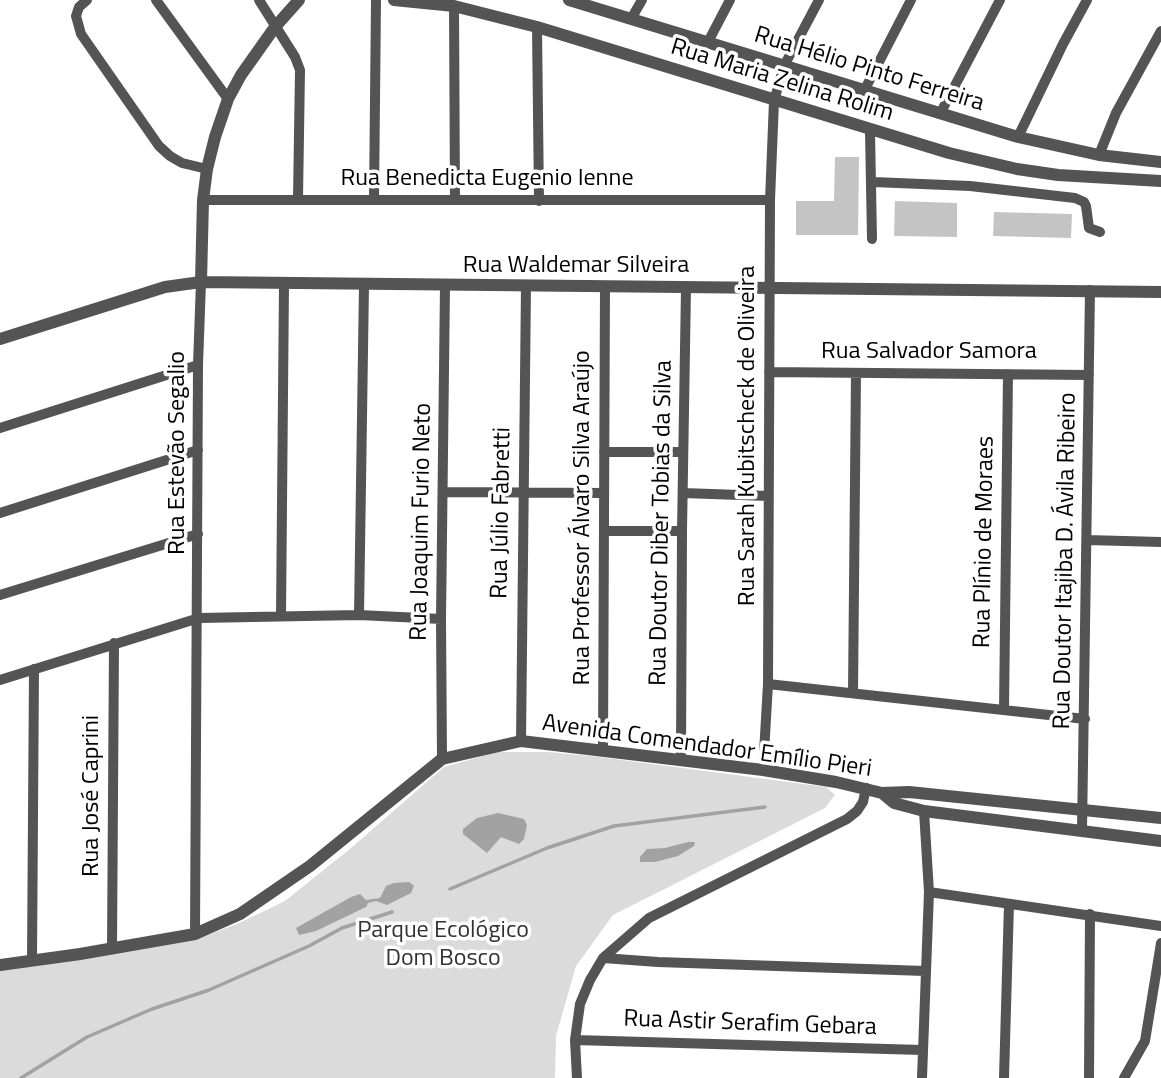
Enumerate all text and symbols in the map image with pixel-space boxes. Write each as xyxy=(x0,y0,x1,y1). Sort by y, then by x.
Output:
street label: Rua Hélio Pinto Ferreira xyxy=(751,21,987,119)
street label: Rua Maria Zelina Rolim xyxy=(667,33,897,129)
street label: Rua Benedicta Eugenio Ienne xyxy=(341,165,633,193)
street label: Rua Waldemar Silveira xyxy=(463,252,689,280)
street label: Rua Sarah Kubitscheck de Oliveira xyxy=(734,266,762,606)
street label: Rua Salvador Samora xyxy=(821,338,1037,366)
street label: Rua Professor Álvaro Silva Araújo xyxy=(569,350,597,686)
street label: Rua Estevão Segalio xyxy=(164,351,192,555)
street label: Rua Doutor Diber Tobias da Silva xyxy=(645,360,679,686)
street label: Rua Doutor Itajiba D. Ávila Ribeiro xyxy=(1049,392,1083,730)
street label: Rua Joaquim Furio Neto xyxy=(406,403,438,641)
street label: Rua Júlio Fabretti xyxy=(486,427,518,599)
street label: Rua Plínio de Moraes xyxy=(969,436,1001,648)
street label: Avenida Comendador Emílio Pieri xyxy=(540,710,874,784)
street label: Rua José Caprini xyxy=(78,715,106,877)
park label: Parque Ecológico Dom Bosco xyxy=(357,917,529,973)
street label: Rua Astir Serafim Gebara xyxy=(623,1005,877,1043)

